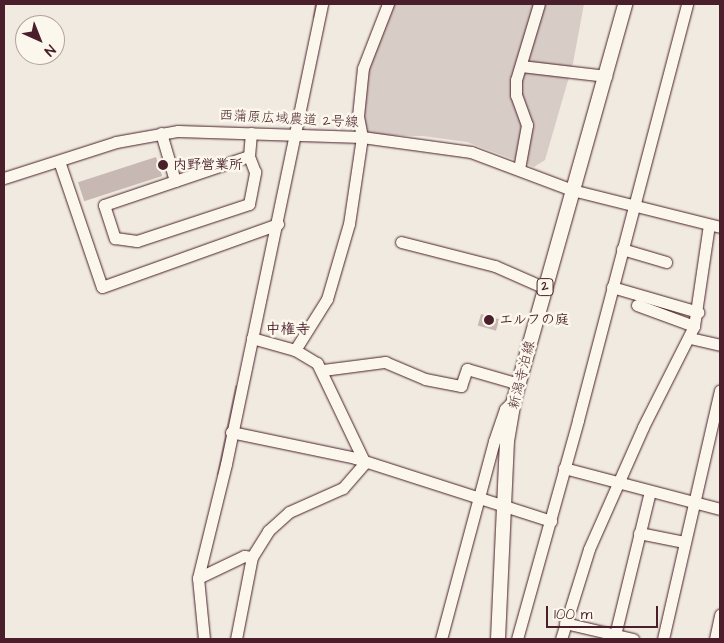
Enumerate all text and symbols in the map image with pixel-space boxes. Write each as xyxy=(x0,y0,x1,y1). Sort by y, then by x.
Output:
north arrow xyxy=(15,15,65,65)
text: N xyxy=(40,40,60,60)
street label: 西蒲原広域農道 2号線 xyxy=(219,107,359,131)
place label: 内野営業所 xyxy=(173,157,243,173)
marker: 内野営業所 xyxy=(157,159,169,171)
road number: 2 xyxy=(536,278,554,296)
place label: エルフの庭 xyxy=(499,312,569,328)
marker: エルフの庭 xyxy=(483,314,495,326)
district label: 中権寺 xyxy=(266,321,310,339)
street label: 新潟寺泊線 xyxy=(505,339,539,411)
scale bar xyxy=(549,596,662,628)
text: 100 m xyxy=(554,604,593,625)

